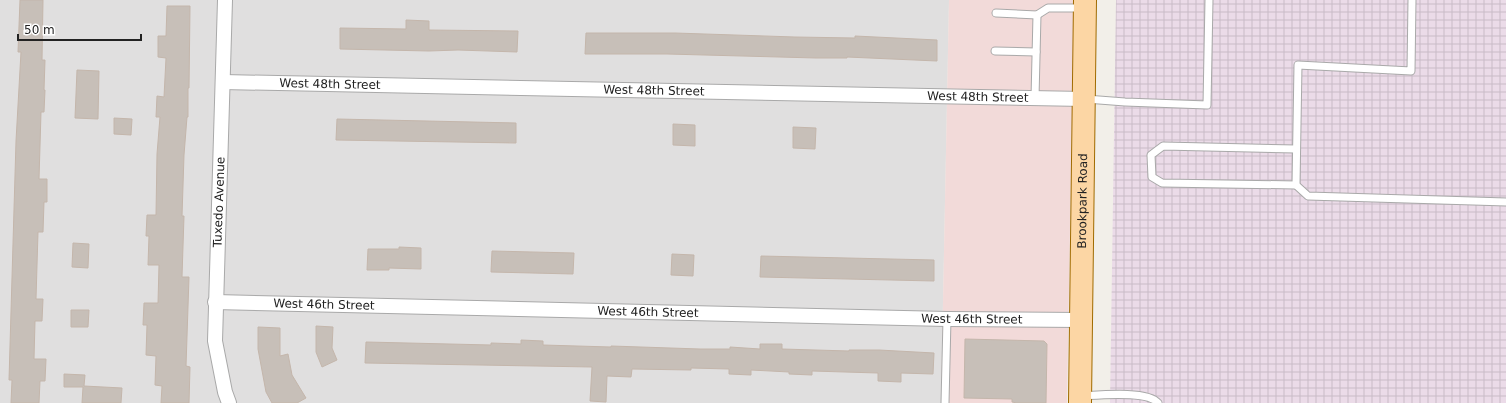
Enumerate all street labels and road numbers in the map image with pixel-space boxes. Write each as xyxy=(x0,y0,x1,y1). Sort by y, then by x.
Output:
street label: West 48th Street xyxy=(279,76,381,92)
street label: West 48th Street xyxy=(603,83,705,99)
street label: West 48th Street xyxy=(927,89,1029,105)
street label: Brookpark Road xyxy=(1075,153,1090,249)
street label: Tuxedo Avenue xyxy=(210,156,228,249)
street label: West 46th Street xyxy=(273,296,375,313)
street label: West 46th Street xyxy=(597,304,699,320)
street label: West 46th Street xyxy=(921,311,1023,327)

